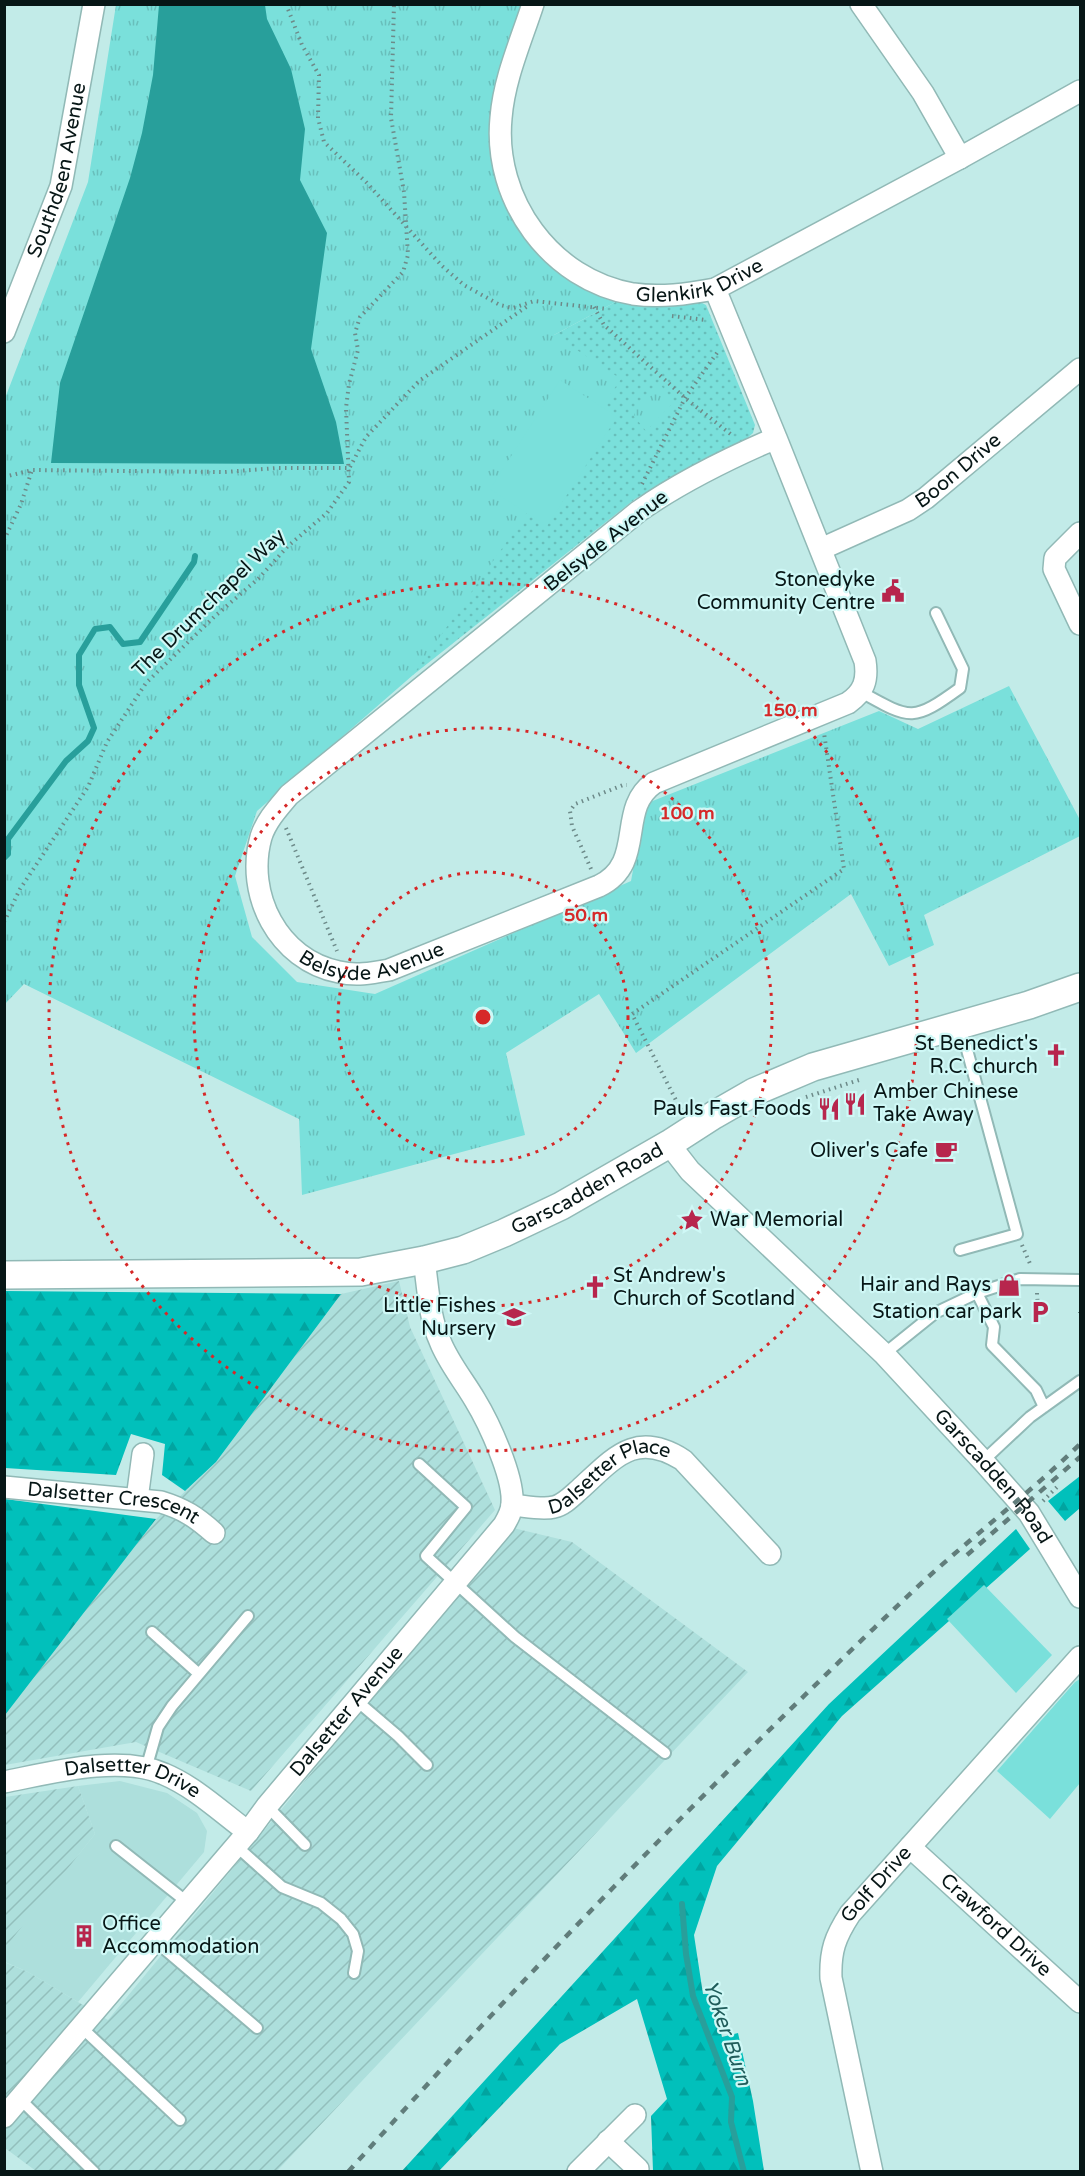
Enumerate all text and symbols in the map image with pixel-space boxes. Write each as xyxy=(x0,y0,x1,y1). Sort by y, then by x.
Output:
street label: Southdeen Avenue xyxy=(22,81,91,261)
street label: Glenkirk Drive xyxy=(635,253,767,308)
street label: Boon Drive xyxy=(911,428,1006,514)
street label: Belsyde Avenue xyxy=(539,485,673,597)
street label: The Drumchapel Way xyxy=(128,524,291,682)
place label: Stonedyke Community Centre xyxy=(697,568,875,615)
public building icon: Stonedyke Community Centre xyxy=(880,578,906,604)
text: 150 m xyxy=(762,699,818,721)
text: 100 m xyxy=(659,802,715,824)
text: 50 m xyxy=(564,904,608,926)
street label: Belsyde Avenue xyxy=(294,937,448,986)
centre of rings xyxy=(473,1007,493,1027)
place label: St Benedict's R.C. church xyxy=(915,1032,1038,1079)
church icon: St Benedict's R.C. church xyxy=(1043,1042,1069,1068)
place label: Amber Chinese Take Away xyxy=(873,1080,1018,1127)
restaurant icon: Amber Chinese Take Away xyxy=(842,1091,868,1117)
restaurant icon: Pauls Fast Foods xyxy=(816,1096,842,1122)
place label: Pauls Fast Foods xyxy=(653,1097,811,1121)
street label: Garscadden Road xyxy=(507,1138,668,1240)
cafe icon: Oliver's Cafe xyxy=(933,1138,959,1164)
place label: Oliver's Cafe xyxy=(810,1139,928,1163)
place icon: War Memorial xyxy=(679,1207,705,1233)
place label: War Memorial xyxy=(710,1208,843,1232)
place label: St Andrew's Church of Scotland xyxy=(613,1264,795,1311)
shop icon: Hair and Rays xyxy=(996,1272,1022,1298)
place label: Hair and Rays xyxy=(860,1273,991,1297)
church icon: St Andrew's Church of Scotland xyxy=(582,1274,608,1300)
place label: Little Fishes Nursery xyxy=(383,1294,496,1341)
parking icon: Station car park xyxy=(1027,1299,1053,1325)
place label: Station car park xyxy=(872,1300,1022,1324)
school or university icon: Little Fishes Nursery xyxy=(501,1304,527,1330)
street label: Garscadden Road xyxy=(929,1404,1057,1548)
street label: Dalsetter Place xyxy=(545,1435,674,1520)
street label: Dalsetter Crescent xyxy=(26,1477,205,1530)
street label: Dalsetter Avenue xyxy=(285,1641,408,1782)
street label: Dalsetter Drive xyxy=(63,1753,205,1804)
street label: Golf Drive xyxy=(836,1841,917,1927)
street label: Crawford Drive xyxy=(935,1868,1056,1982)
place label: Office Accommodation xyxy=(102,1912,259,1959)
building icon: Office Accommodation xyxy=(71,1923,97,1949)
water label: Yoker Burn xyxy=(697,1977,757,2090)

